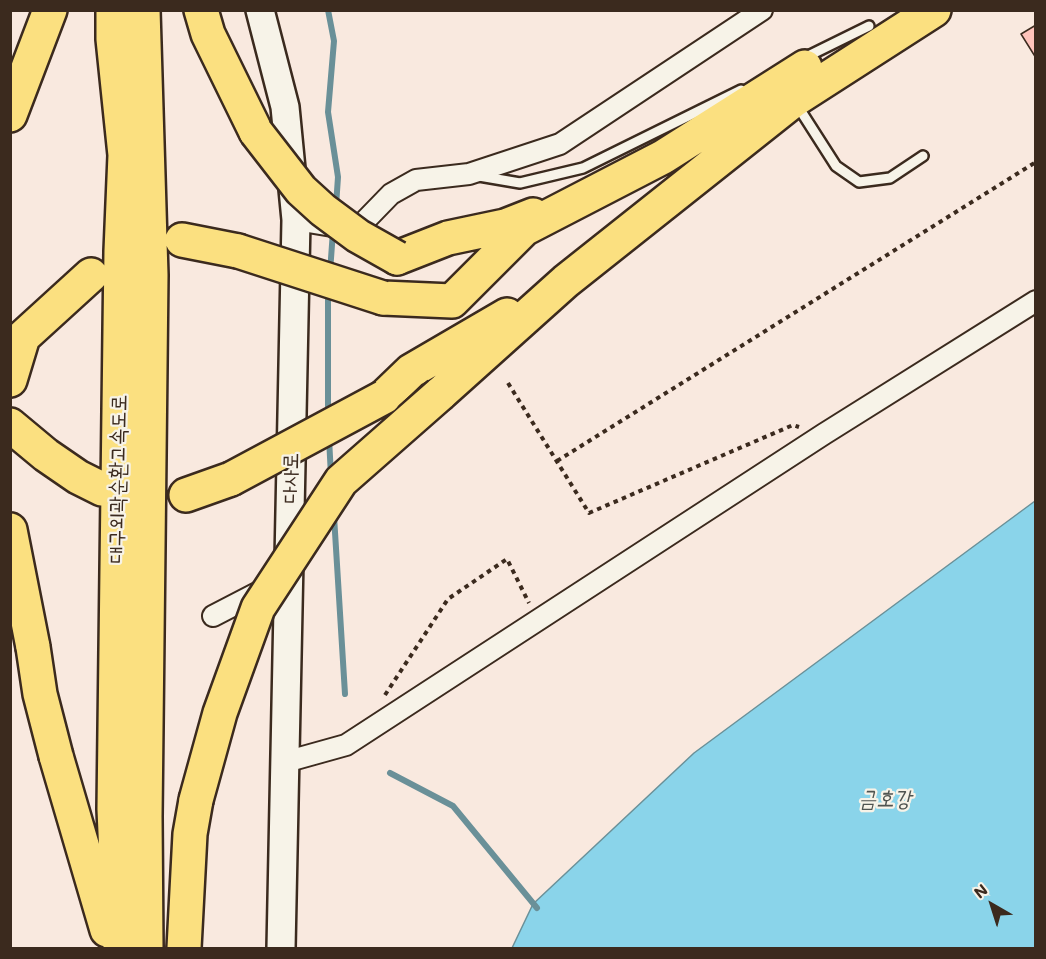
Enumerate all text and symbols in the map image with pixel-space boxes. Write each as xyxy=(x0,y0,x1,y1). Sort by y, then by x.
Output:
street label: 대구외곽순환고속도로 xyxy=(104,394,132,564)
street label: 다사로 xyxy=(278,452,304,504)
water label: 금호강 xyxy=(858,786,912,812)
north arrow xyxy=(962,875,1022,935)
text: N xyxy=(969,879,992,903)

